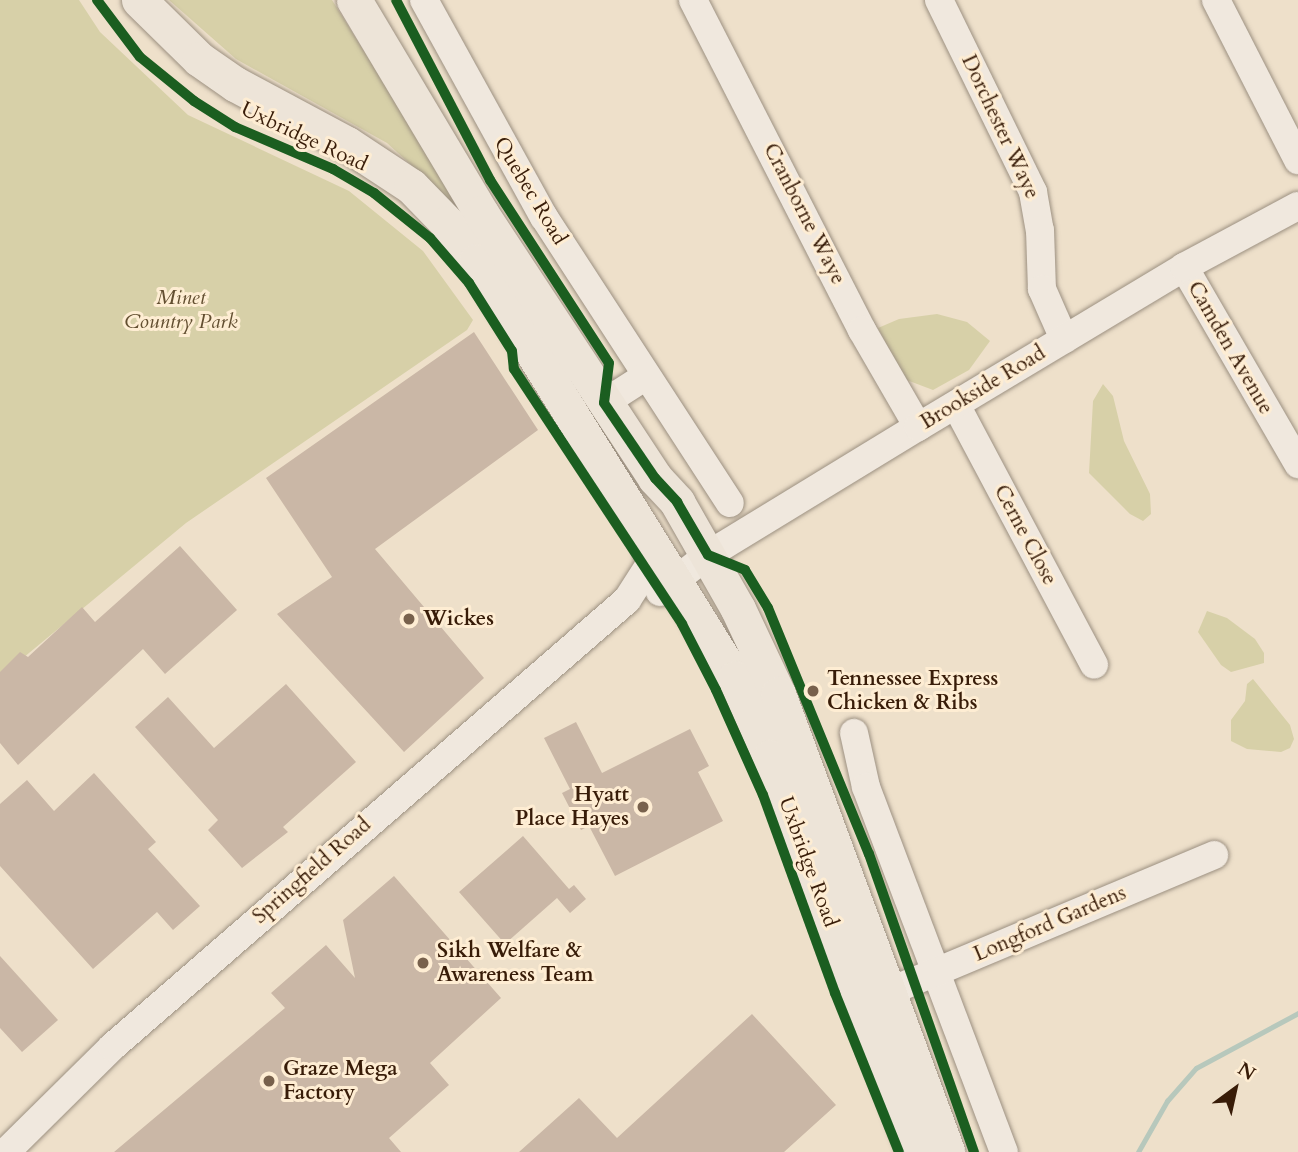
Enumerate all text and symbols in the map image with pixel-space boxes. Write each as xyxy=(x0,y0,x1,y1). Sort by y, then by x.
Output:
street label: Dorchester Waye xyxy=(956,51,1044,203)
street label: Uxbridge Road xyxy=(237,97,371,177)
street label: Quebec Road xyxy=(488,132,572,250)
street label: Cranborne Waye xyxy=(758,139,850,289)
street label: Camden Avenue xyxy=(1182,277,1278,419)
park label: Minet Country Park xyxy=(124,285,238,335)
street label: Brookside Road xyxy=(916,341,1050,435)
street label: Cerne Close xyxy=(988,481,1062,589)
place label: Wickes xyxy=(423,606,494,632)
marker: Wickes xyxy=(401,611,417,627)
place label: Tennessee Express Chicken & Ribs xyxy=(827,666,998,716)
marker: Tennessee Express Chicken & Ribs xyxy=(805,683,821,699)
place label: Hyatt Place Hayes xyxy=(515,782,629,832)
street label: Uxbridge Road xyxy=(773,793,843,931)
marker: Hyatt Place Hayes xyxy=(635,799,651,815)
street label: Springfield Road xyxy=(248,813,376,929)
street label: Longford Gardens xyxy=(970,881,1130,967)
place label: Sikh Welfare & Awareness Team xyxy=(437,938,593,988)
marker: Sikh Welfare & Awareness Team xyxy=(415,955,431,971)
north arrow xyxy=(1200,1054,1270,1124)
place label: Graze Mega Factory xyxy=(283,1056,398,1106)
text: N xyxy=(1232,1056,1260,1087)
marker: Graze Mega Factory xyxy=(261,1073,277,1089)

